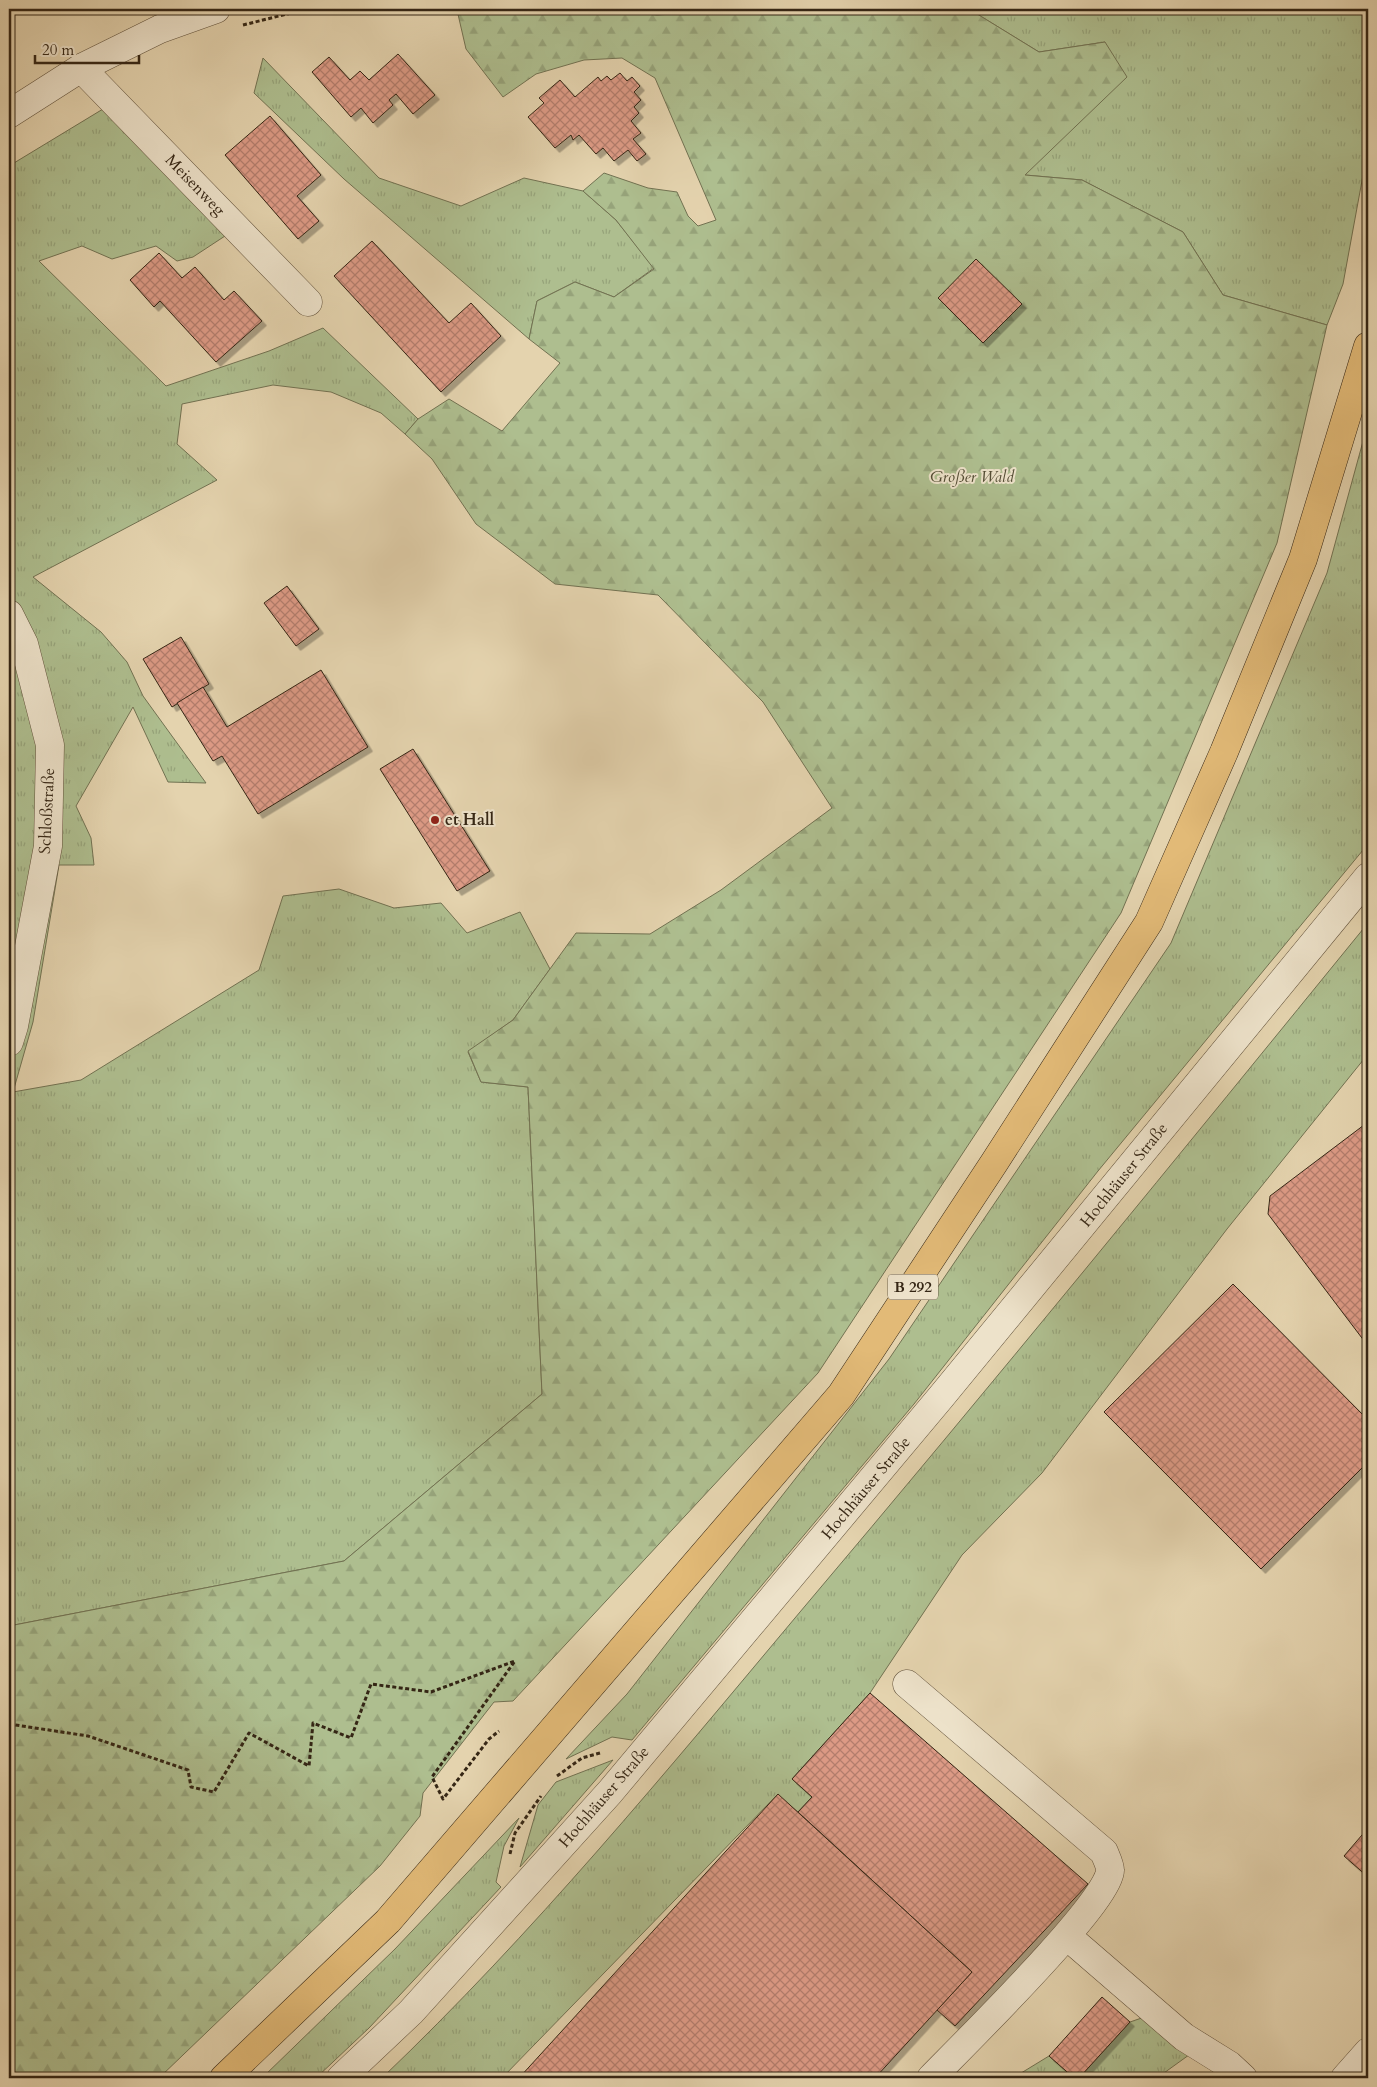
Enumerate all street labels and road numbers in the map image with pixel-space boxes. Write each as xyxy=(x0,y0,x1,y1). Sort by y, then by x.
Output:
street label: Meisenweg xyxy=(160,149,230,221)
street label: Schloßstraße xyxy=(34,767,60,855)
street label: Hochhäuser Straße xyxy=(1075,1118,1173,1232)
road number: B 292 xyxy=(888,1274,938,1300)
street label: Hochhäuser Straße xyxy=(816,1432,916,1544)
street label: Hochhäuser Straße xyxy=(554,1741,654,1853)

